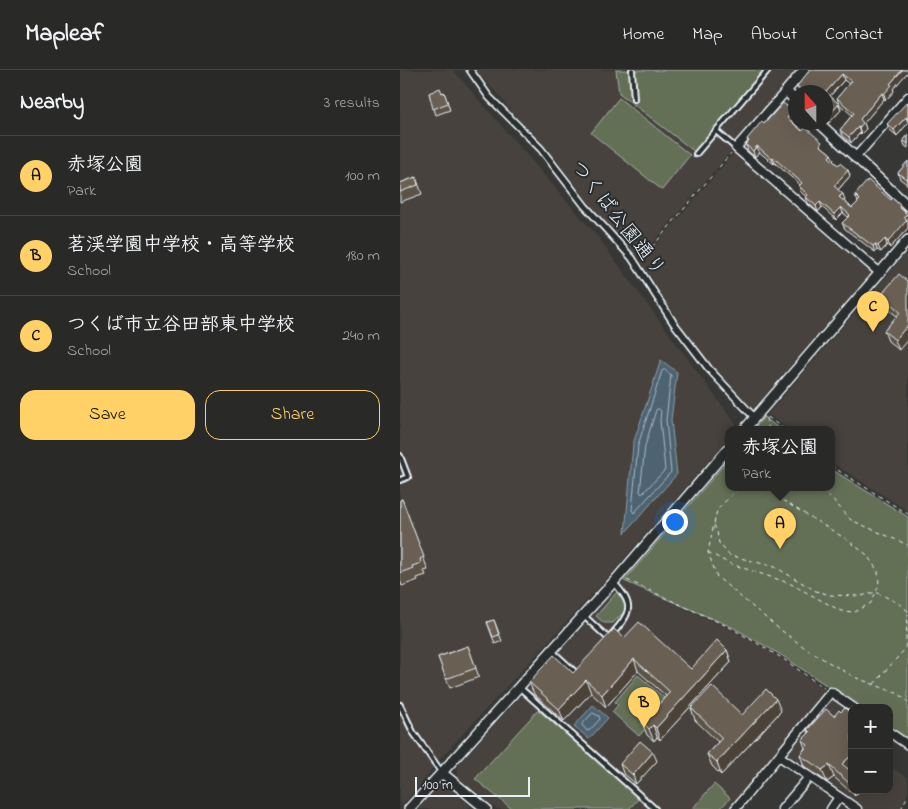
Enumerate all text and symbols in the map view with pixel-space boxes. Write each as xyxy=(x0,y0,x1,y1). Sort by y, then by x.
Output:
text: Mapleaf xyxy=(25,17,104,52)
text: Home xyxy=(623,22,664,48)
text: Map xyxy=(692,22,723,48)
text: About xyxy=(751,22,797,48)
text: Contact xyxy=(825,22,883,48)
north arrow xyxy=(788,85,833,130)
text: Nearby xyxy=(20,88,84,118)
text: 3 results xyxy=(324,91,380,115)
text: 赤塚公園 xyxy=(67,152,143,179)
street label: つくば公園通り xyxy=(562,155,672,283)
text: A xyxy=(31,164,41,188)
text: 100 m xyxy=(345,164,380,188)
text: Park xyxy=(67,179,96,203)
text: 茗渓学園中学校・高等学校 xyxy=(67,232,295,259)
text: B xyxy=(31,244,41,268)
text: 180 m xyxy=(346,244,380,268)
text: School xyxy=(67,259,111,283)
pin: C xyxy=(857,291,889,332)
text: つくば市立谷田部東中学校 xyxy=(67,312,295,339)
text: C xyxy=(32,324,40,348)
text: 240 m xyxy=(342,324,380,348)
text: School xyxy=(67,339,111,363)
button: Save xyxy=(20,390,195,440)
button: Share xyxy=(205,390,380,440)
popup xyxy=(725,426,835,491)
text: 赤塚公園 xyxy=(742,435,818,462)
text: Park xyxy=(742,462,771,486)
pin: A xyxy=(764,508,796,549)
your location xyxy=(662,509,688,535)
pin: B xyxy=(628,687,660,728)
map controls xyxy=(848,704,893,794)
button: + xyxy=(848,704,893,749)
button: − xyxy=(848,749,893,794)
scale bar xyxy=(415,774,530,797)
text: 100 m xyxy=(422,775,453,796)

